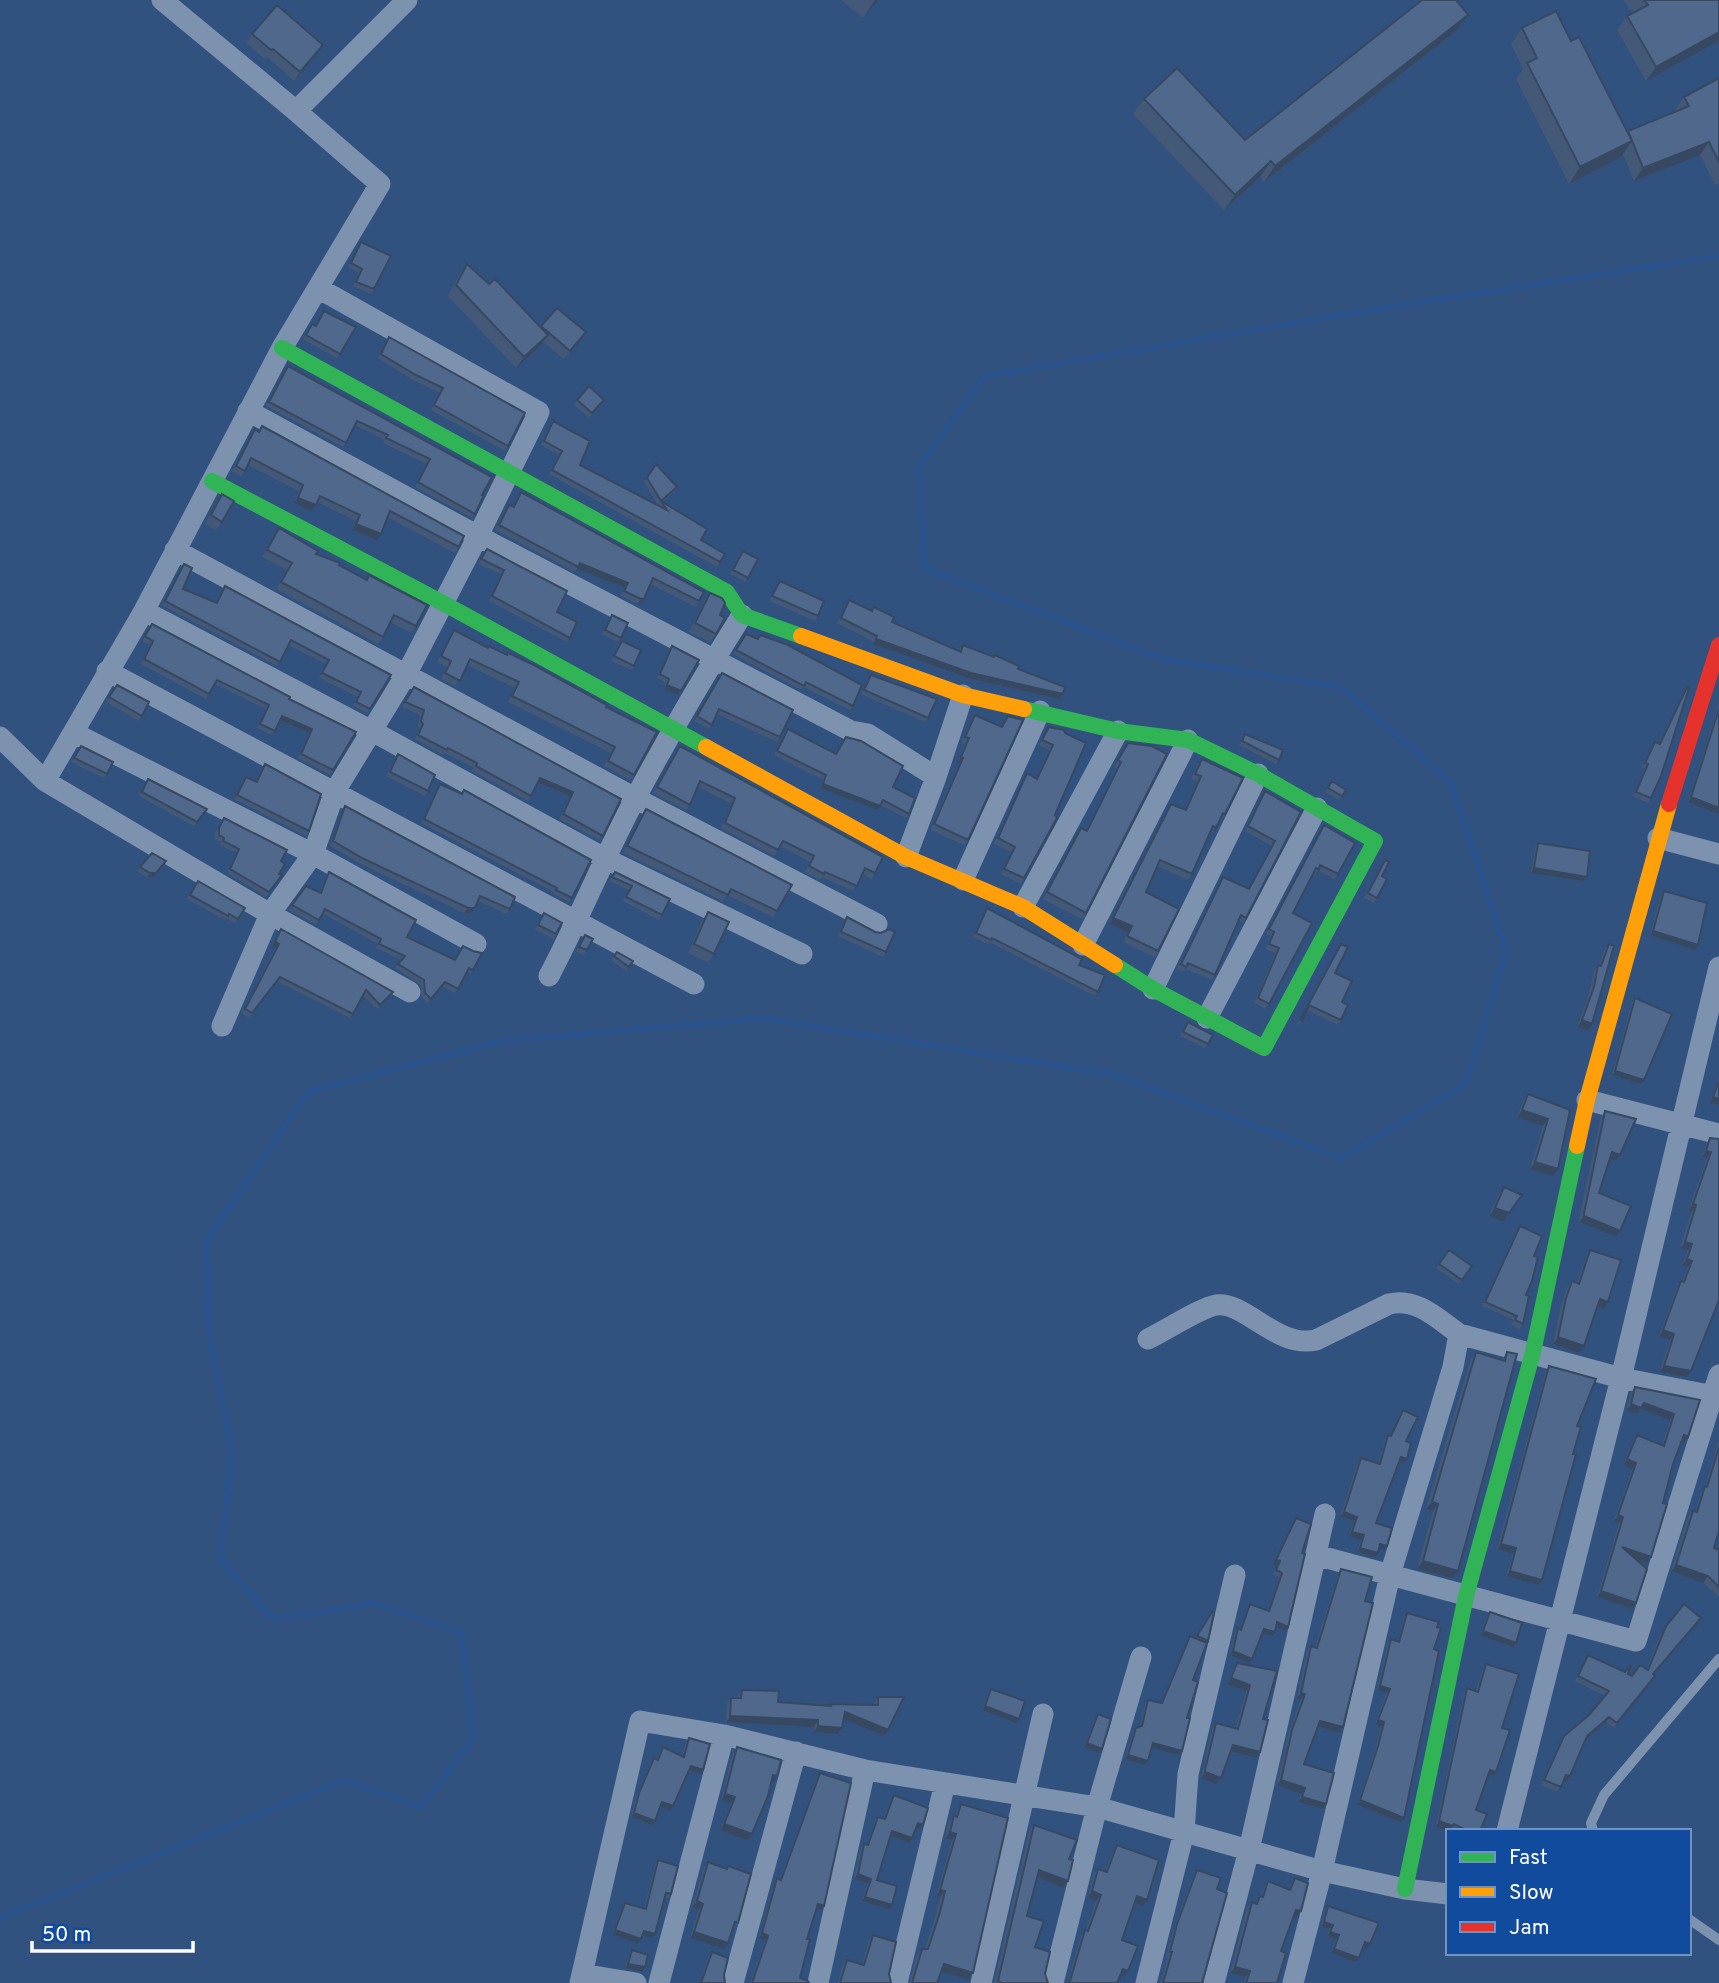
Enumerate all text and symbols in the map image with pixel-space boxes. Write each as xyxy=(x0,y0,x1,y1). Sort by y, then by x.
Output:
legend xyxy=(1446,1829,1691,1955)
text: Fast xyxy=(1509,1845,1548,1872)
text: Slow xyxy=(1509,1880,1554,1907)
scale bar xyxy=(32,1910,192,1954)
text: Jam xyxy=(1509,1915,1550,1942)
text: 50 m xyxy=(42,1922,91,1949)

